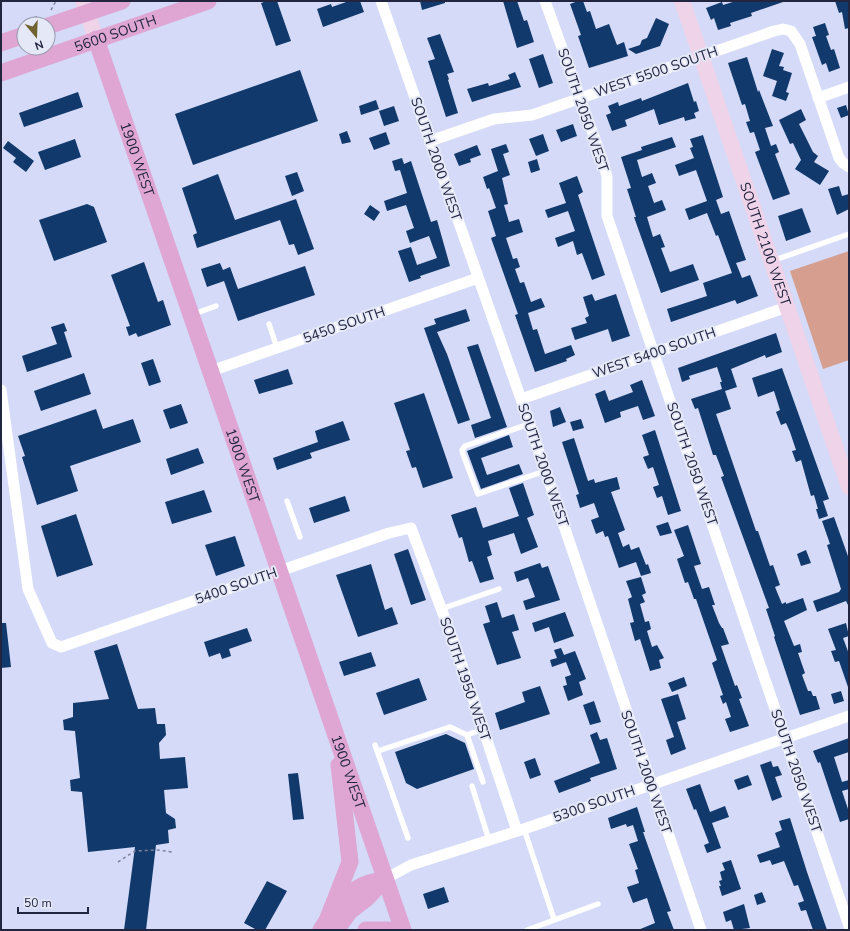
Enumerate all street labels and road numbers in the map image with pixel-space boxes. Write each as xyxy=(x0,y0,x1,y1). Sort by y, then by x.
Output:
street label: 5600 SOUTH xyxy=(72,10,159,56)
street label: WEST 5500 SOUTH xyxy=(592,42,720,102)
street label: SOUTH 2050 WEST xyxy=(553,46,613,175)
street label: SOUTH 2000 WEST xyxy=(406,95,466,224)
street label: 1900 WEST xyxy=(116,119,159,199)
street label: SOUTH 2100 WEST xyxy=(735,180,796,309)
street label: 5450 SOUTH xyxy=(300,302,388,348)
street label: WEST 5400 SOUTH xyxy=(590,323,718,383)
street label: SOUTH 2050 WEST xyxy=(662,400,722,529)
street label: SOUTH 2000 WEST xyxy=(513,401,573,530)
street label: 1900 WEST xyxy=(221,426,265,506)
street label: 5400 SOUTH xyxy=(192,563,280,609)
street label: SOUTH 1950 WEST xyxy=(435,615,495,744)
street label: SOUTH 2050 WEST xyxy=(766,707,826,836)
street label: SOUTH 2000 WEST xyxy=(616,708,676,837)
street label: 1900 WEST xyxy=(327,732,370,812)
street label: 5300 SOUTH xyxy=(550,781,638,827)

